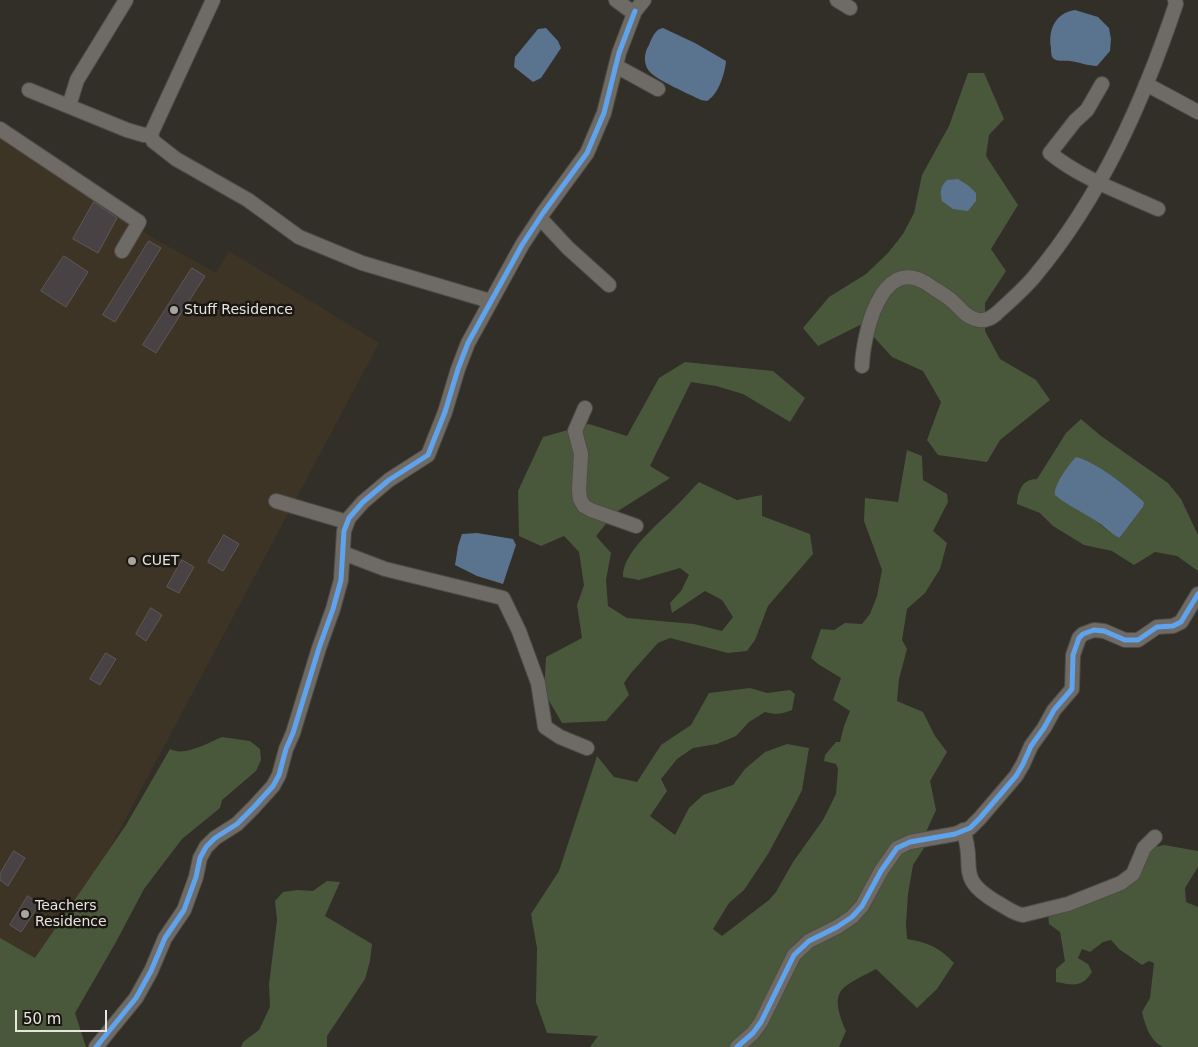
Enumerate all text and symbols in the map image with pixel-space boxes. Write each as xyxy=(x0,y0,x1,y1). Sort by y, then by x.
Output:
place label: Stuff Residence xyxy=(184,302,293,318)
marker: Stuff Residence xyxy=(168,304,180,316)
place label: CUET xyxy=(142,553,179,569)
marker: CUET xyxy=(126,555,138,567)
place label: Teachers Residence xyxy=(35,898,107,930)
marker: Teachers Residence xyxy=(19,908,31,920)
scale bar xyxy=(18,1000,110,1032)
text: 50 m xyxy=(23,1010,61,1028)

